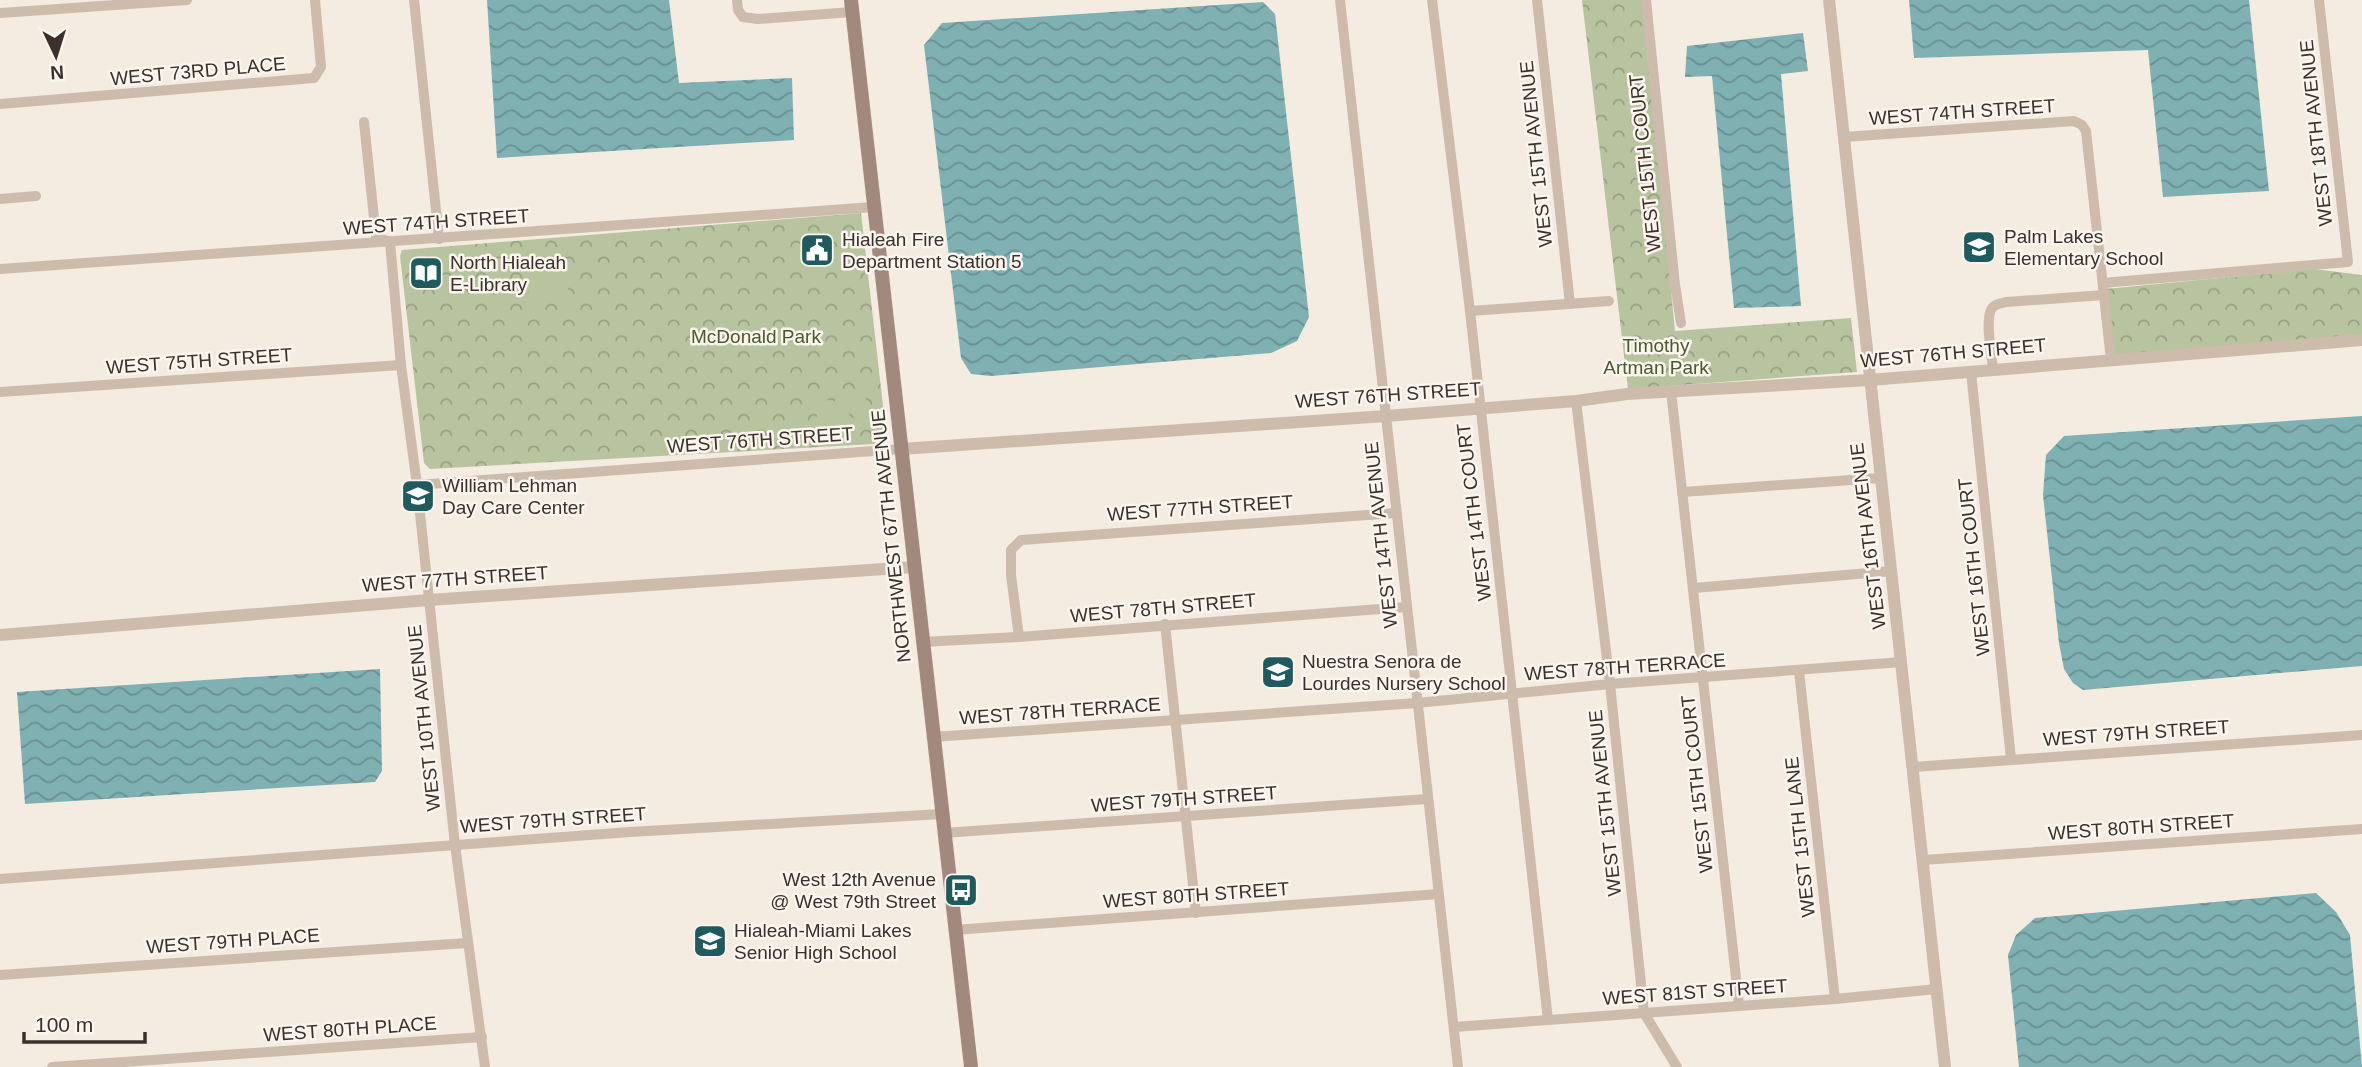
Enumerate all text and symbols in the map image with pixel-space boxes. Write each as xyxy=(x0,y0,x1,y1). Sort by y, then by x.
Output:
north arrow xyxy=(21,21,91,91)
street label: WEST 18TH AVENUE xyxy=(2296,39,2336,227)
street label: WEST 73RD PLACE xyxy=(109,53,287,89)
street label: WEST 15TH AVENUE xyxy=(1516,60,1556,248)
text: N xyxy=(50,62,65,83)
street label: WEST 15TH COURT xyxy=(1625,73,1665,253)
street label: WEST 74TH STREET xyxy=(1868,95,2056,129)
street label: WEST 74TH STREET xyxy=(342,205,530,239)
place label: Palm Lakes Elementary School xyxy=(2004,226,2163,269)
school or university icon: Palm Lakes Elementary School xyxy=(1960,228,1998,266)
place label: Hialeah Fire Department Station 5 xyxy=(842,229,1022,272)
public building icon: Hialeah Fire Department Station 5 xyxy=(798,231,836,269)
place label: North Hialeah E-Library xyxy=(450,252,566,295)
library icon: North Hialeah E-Library xyxy=(407,254,445,292)
park label: McDonald Park xyxy=(691,326,821,347)
street label: WEST 76TH STREET xyxy=(1859,334,2047,372)
park label: Timothy Artman Park xyxy=(1603,335,1709,378)
street label: WEST 75TH STREET xyxy=(105,344,293,378)
street label: WEST 76TH STREET xyxy=(1294,378,1482,412)
street label: NORTHWEST 67TH AVENUE xyxy=(867,408,915,664)
street label: WEST 14TH COURT xyxy=(1453,422,1495,602)
street label: WEST 76TH STREET xyxy=(666,423,854,457)
street label: WEST 14TH AVENUE xyxy=(1361,441,1401,629)
street label: WEST 16TH AVENUE xyxy=(1846,442,1890,630)
place label: William Lehman Day Care Center xyxy=(442,475,585,518)
school or university icon: William Lehman Day Care Center xyxy=(399,477,437,515)
street label: WEST 16TH COURT xyxy=(1954,477,1994,657)
street label: WEST 77TH STREET xyxy=(1106,491,1294,525)
street label: WEST 77TH STREET xyxy=(361,562,549,596)
street label: WEST 78TH STREET xyxy=(1069,589,1257,627)
street label: WEST 10TH AVENUE xyxy=(404,624,444,812)
street label: WEST 78TH TERRACE xyxy=(1524,649,1726,685)
place label: Nuestra Senora de Lourdes Nursery School xyxy=(1302,651,1506,694)
school or university icon: Nuestra Senora de Lourdes Nursery School xyxy=(1259,653,1297,691)
street label: WEST 78TH TERRACE xyxy=(959,693,1161,729)
street label: WEST 15TH COURT xyxy=(1677,694,1717,874)
street label: WEST 15TH AVENUE xyxy=(1585,709,1625,897)
street label: WEST 79TH STREET xyxy=(2042,716,2230,750)
street label: WEST 15TH LANE xyxy=(1781,756,1819,918)
street label: WEST 79TH STREET xyxy=(1090,782,1278,816)
street label: WEST 79TH STREET xyxy=(459,803,647,837)
street label: WEST 80TH STREET xyxy=(2047,810,2235,844)
place label: West 12th Avenue @ West 79th Street xyxy=(770,869,937,912)
bus stop icon: West 12th Avenue @ West 79th Street xyxy=(942,871,980,909)
street label: WEST 80TH STREET xyxy=(1102,878,1290,912)
place label: Hialeah-Miami Lakes Senior High School xyxy=(734,920,911,963)
school or university icon: Hialeah-Miami Lakes Senior High School xyxy=(691,922,729,960)
street label: WEST 79TH PLACE xyxy=(146,924,320,958)
street label: WEST 81ST STREET xyxy=(1602,975,1788,1009)
scale bar xyxy=(24,1000,145,1044)
street label: WEST 80TH PLACE xyxy=(263,1012,437,1046)
text: 100 m xyxy=(35,1013,93,1036)

